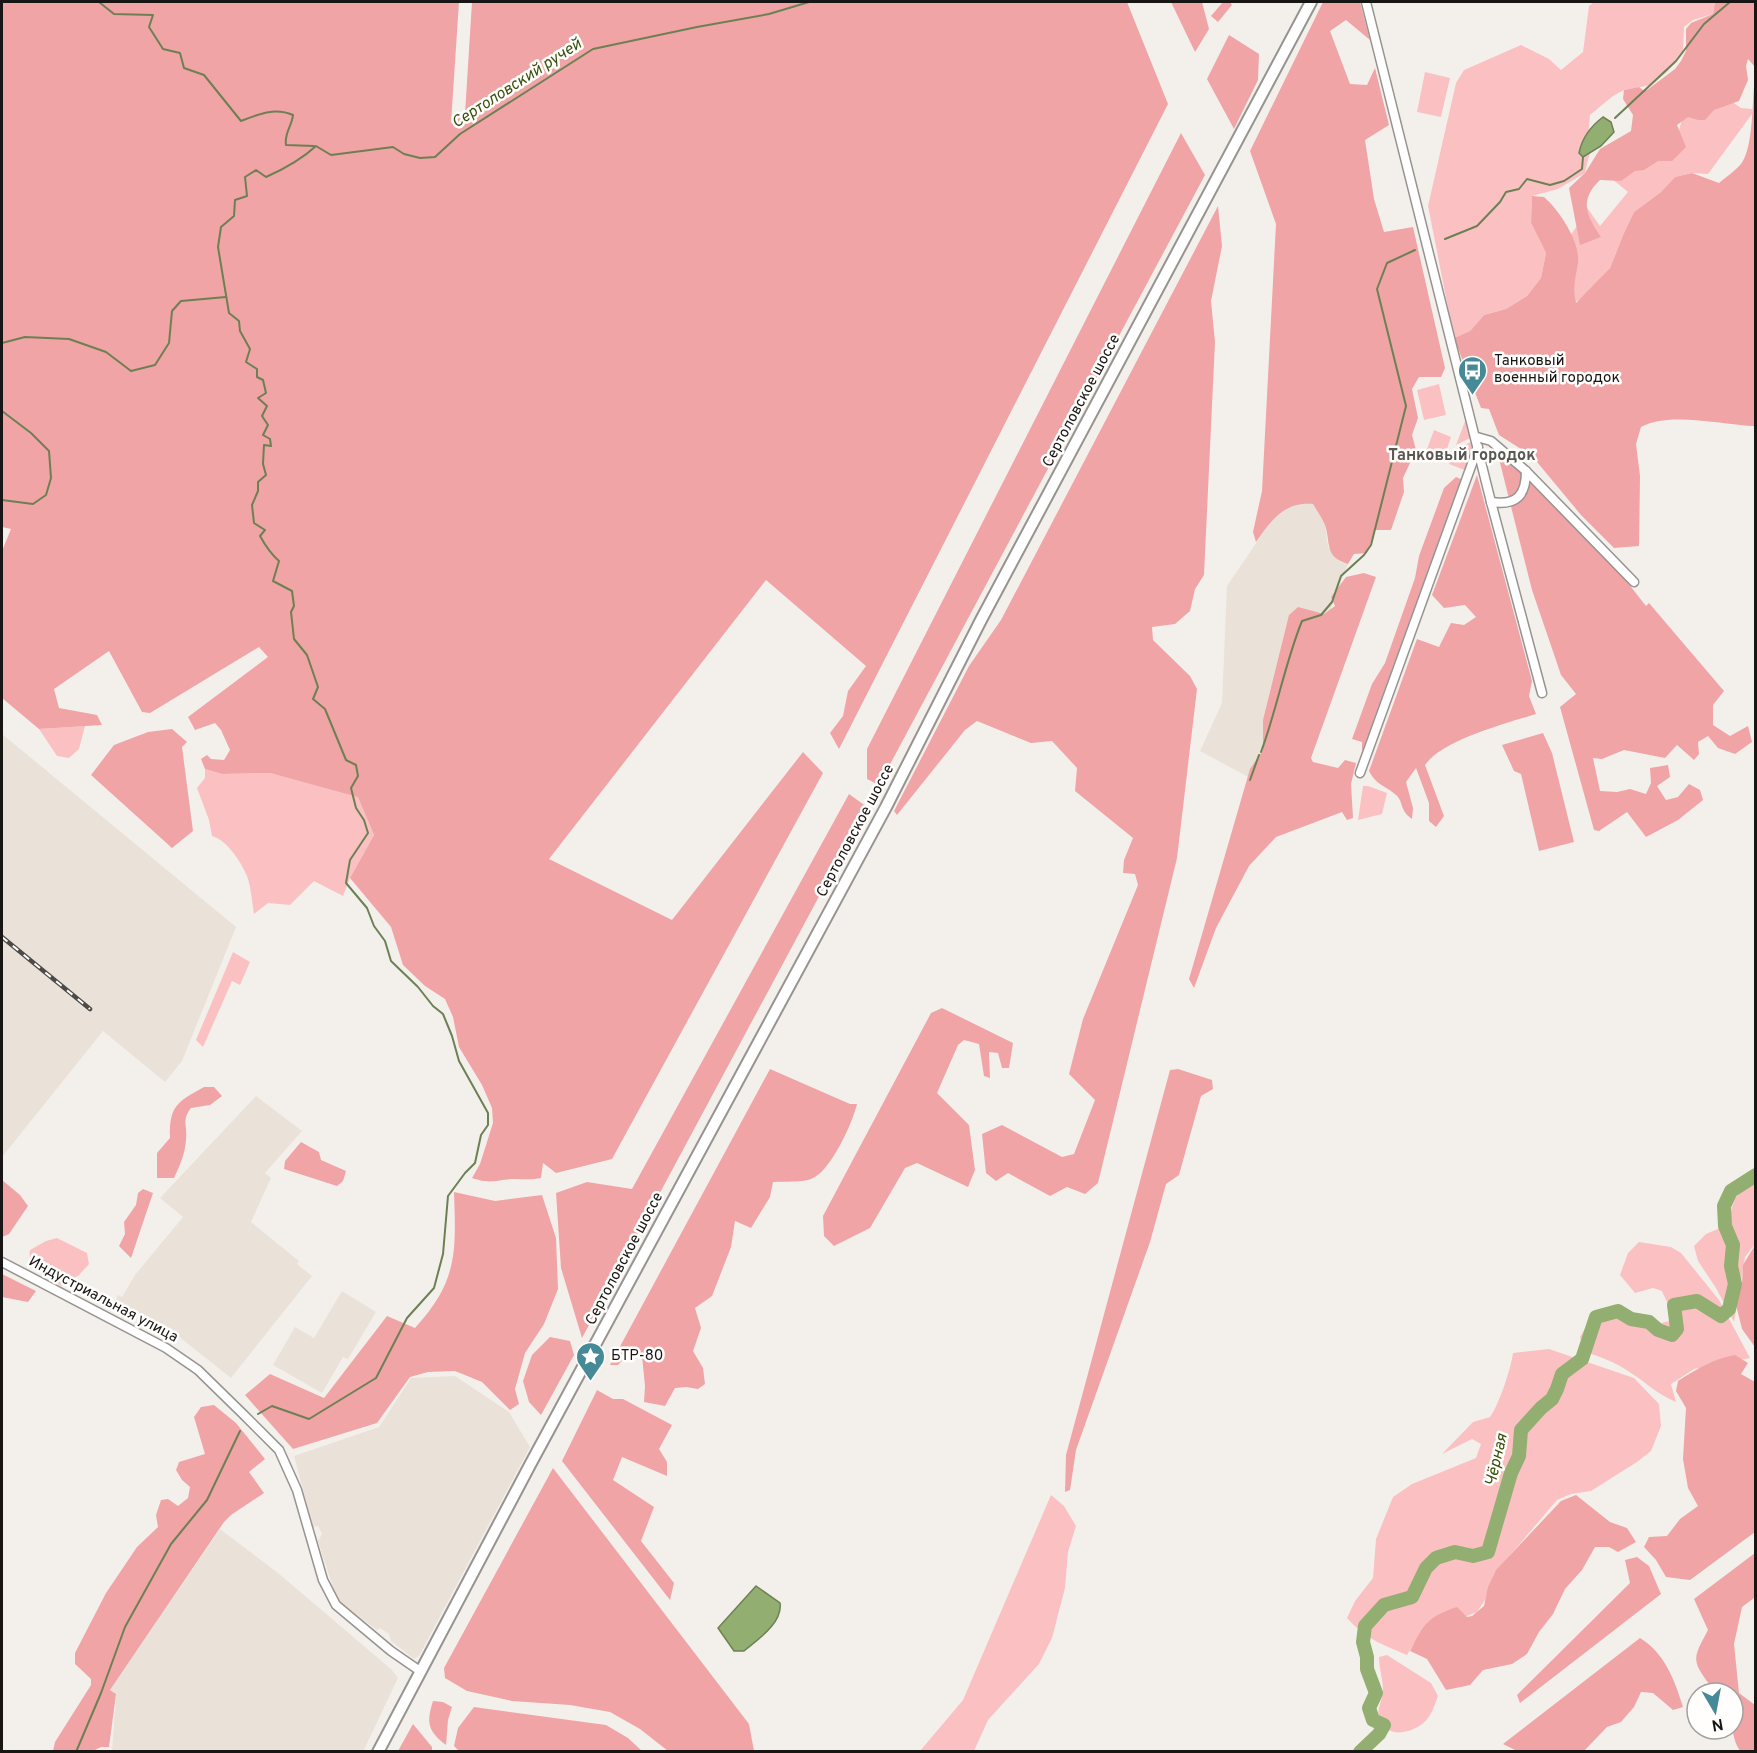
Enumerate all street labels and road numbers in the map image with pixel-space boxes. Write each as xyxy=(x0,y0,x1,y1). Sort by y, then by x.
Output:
street label: Сертоловское шоссе xyxy=(1039,331,1125,471)
street label: Сертоловское шоссе xyxy=(813,761,899,901)
street label: Сертоловское шоссе xyxy=(582,1189,668,1329)
street label: Индустриальная улица xyxy=(25,1253,181,1347)

